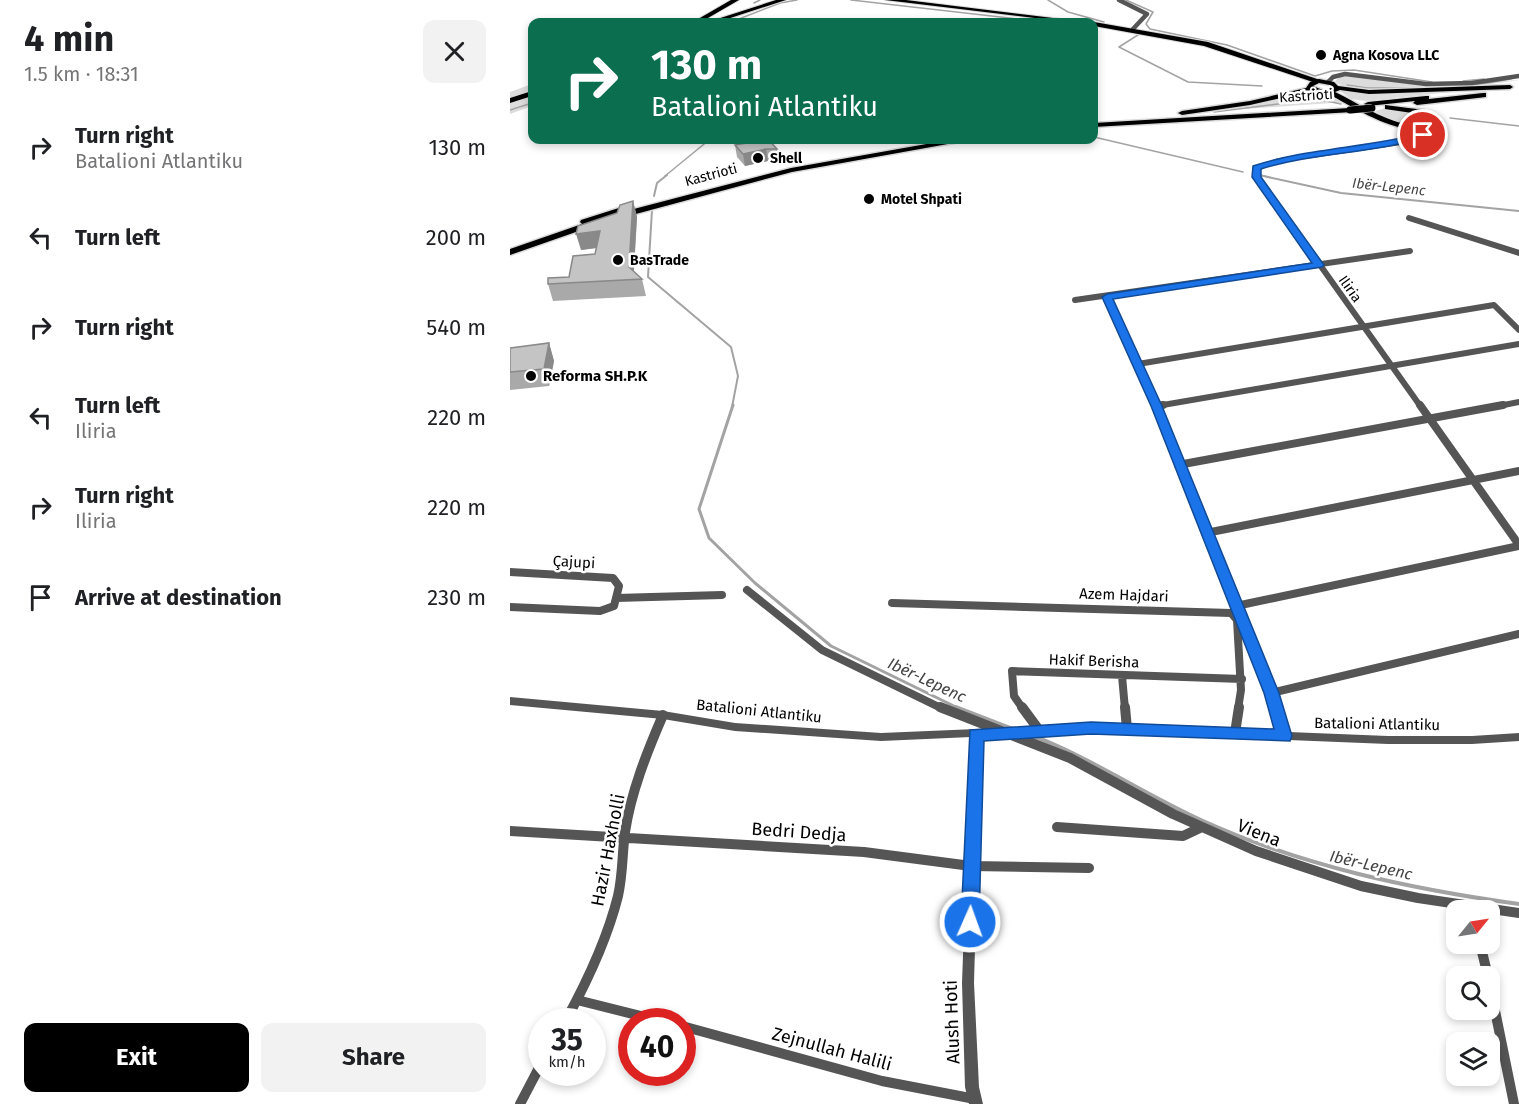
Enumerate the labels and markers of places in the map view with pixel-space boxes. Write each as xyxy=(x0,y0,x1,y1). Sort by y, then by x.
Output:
place label: Agna Kosova LLC xyxy=(1332,47,1439,64)
marker: Agna Kosova LLC xyxy=(1314,48,1328,62)
pin xyxy=(1397,109,1448,160)
place label: Shell xyxy=(770,150,803,167)
marker: Shell xyxy=(751,151,765,165)
place label: Motel Shpati xyxy=(881,191,962,208)
marker: Motel Shpati xyxy=(862,192,876,206)
place label: BasTrade xyxy=(630,252,689,269)
marker: BasTrade xyxy=(611,253,625,267)
place label: Reforma SH.P.K xyxy=(543,367,648,385)
marker: Reforma SH.P.K xyxy=(524,369,538,383)

